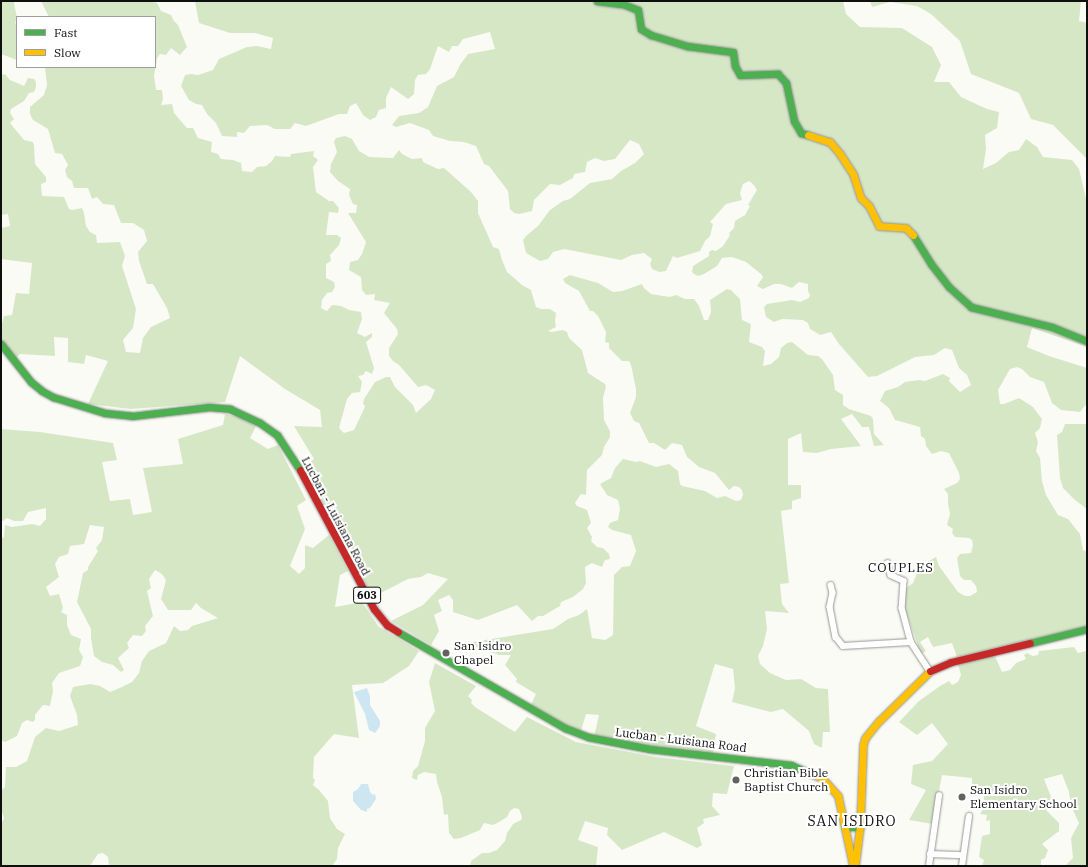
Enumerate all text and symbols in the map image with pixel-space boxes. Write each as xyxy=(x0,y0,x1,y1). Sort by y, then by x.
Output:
legend xyxy=(16,16,156,68)
text: Fast xyxy=(54,25,78,40)
text: Slow xyxy=(54,45,81,60)
street label: Lucban - Luisiana Road xyxy=(299,454,373,578)
district label: COUPLES xyxy=(868,560,934,576)
road number: 603 xyxy=(353,586,381,604)
place label: San Isidro Chapel xyxy=(454,639,511,667)
marker: San Isidro Chapel xyxy=(441,648,451,658)
street label: Lucban - Luisiana Road xyxy=(614,725,748,755)
place label: Christian Bible Baptist Church xyxy=(744,766,828,794)
marker: Christian Bible Baptist Church xyxy=(731,775,741,785)
place label: San Isidro Elementary School xyxy=(970,783,1077,811)
marker: San Isidro Elementary School xyxy=(957,792,967,802)
district label: SAN ISIDRO xyxy=(808,813,896,829)

